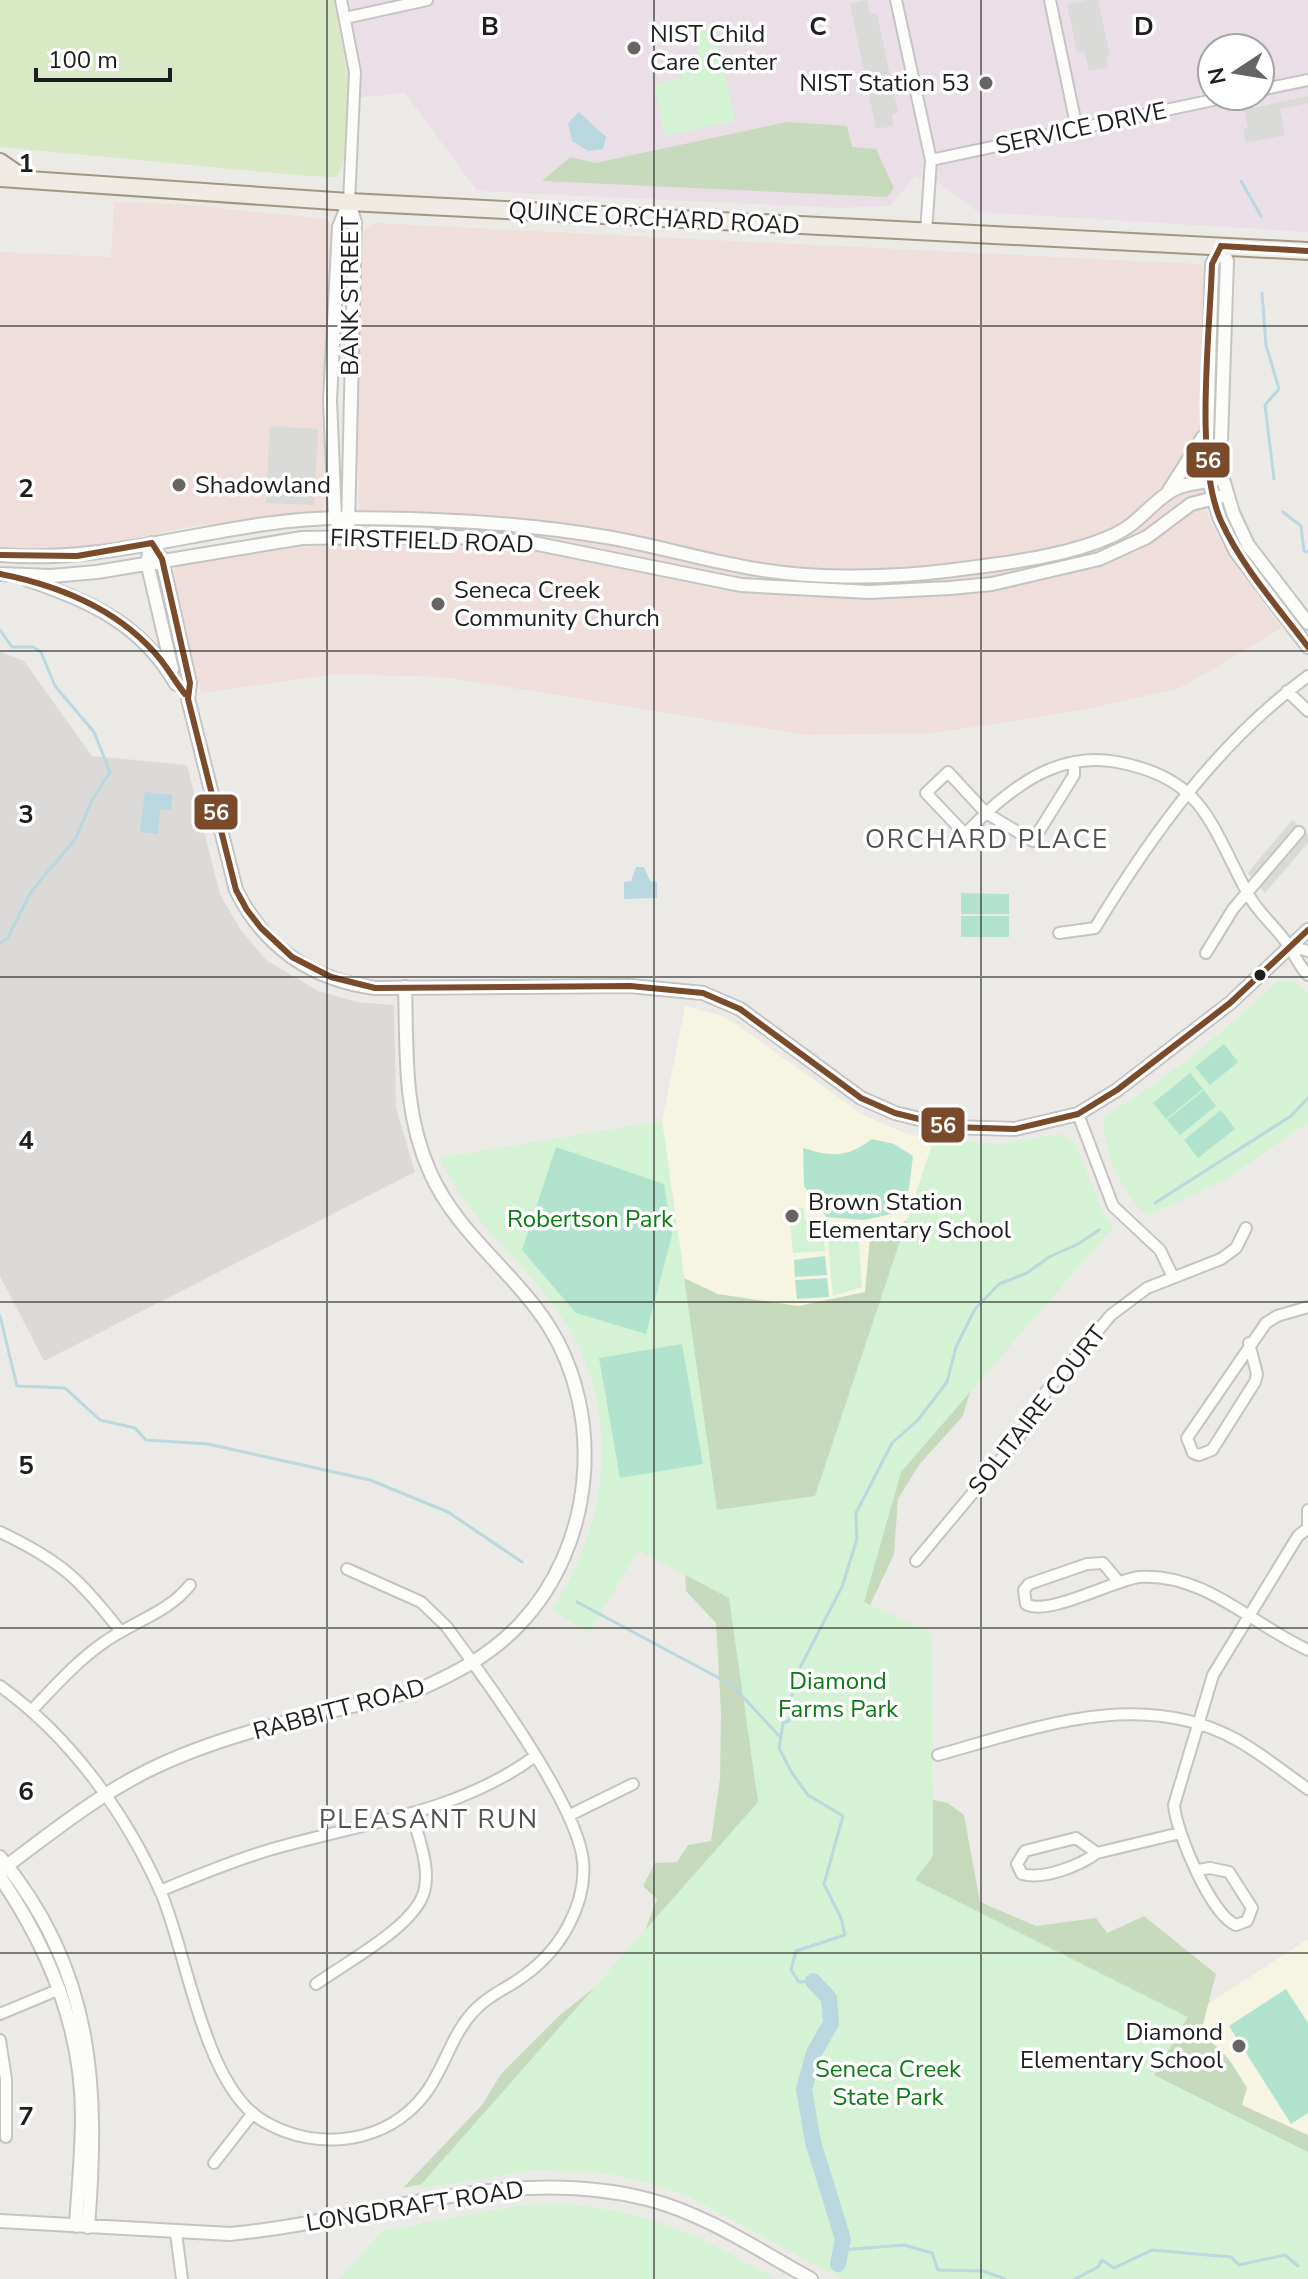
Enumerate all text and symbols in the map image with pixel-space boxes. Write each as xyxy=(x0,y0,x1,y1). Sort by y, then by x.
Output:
text: B xyxy=(481,9,499,44)
text: C xyxy=(809,9,827,44)
text: D xyxy=(1134,9,1154,44)
place label: NIST Child Care Center xyxy=(650,18,778,78)
scale bar xyxy=(36,32,170,82)
north arrow xyxy=(1196,32,1276,112)
marker: NIST Child Care Center xyxy=(625,39,643,57)
text: 100 m xyxy=(48,44,118,76)
text: N xyxy=(1201,65,1234,87)
place label: NIST Station 53 xyxy=(799,67,970,99)
marker: NIST Station 53 xyxy=(977,74,995,92)
street label: SERVICE DRIVE xyxy=(993,94,1169,162)
text: 1 xyxy=(18,146,34,181)
street label: QUINCE ORCHARD ROAD xyxy=(507,194,801,242)
street label: BANK STREET xyxy=(334,216,366,376)
line badge: 56 xyxy=(1185,441,1231,479)
text: 56 xyxy=(1195,446,1221,476)
place label: Shadowland xyxy=(195,469,331,501)
text: 2 xyxy=(18,471,34,506)
marker: Shadowland xyxy=(170,476,188,494)
street label: FIRSTFIELD ROAD xyxy=(330,521,534,561)
place label: Seneca Creek Community Church xyxy=(454,574,660,634)
marker: Seneca Creek Community Church xyxy=(429,595,447,613)
line badge: 56 xyxy=(193,793,239,831)
text: 3 xyxy=(18,797,34,832)
text: 56 xyxy=(203,798,229,828)
district label: ORCHARD PLACE xyxy=(865,822,1109,857)
unlabelled marker xyxy=(1252,967,1268,983)
line badge: 56 xyxy=(920,1106,966,1144)
text: 56 xyxy=(930,1111,956,1141)
text: 4 xyxy=(18,1123,34,1158)
place label: Brown Station Elementary School xyxy=(808,1186,1011,1246)
park label: Robertson Park xyxy=(507,1203,674,1235)
marker: Brown Station Elementary School xyxy=(783,1207,801,1225)
street label: SOLITAIRE COURT xyxy=(961,1318,1113,1501)
text: 5 xyxy=(18,1448,34,1483)
park label: Diamond Farms Park xyxy=(778,1665,899,1725)
street label: RABBITT ROAD xyxy=(250,1671,428,1747)
text: 6 xyxy=(18,1774,34,1809)
district label: PLEASANT RUN xyxy=(319,1802,539,1837)
place label: Diamond Elementary School xyxy=(1020,2016,1223,2076)
marker: Diamond Elementary School xyxy=(1230,2037,1248,2055)
park label: Seneca Creek State Park xyxy=(815,2053,962,2113)
text: 7 xyxy=(18,2099,34,2134)
street label: LONGDRAFT ROAD xyxy=(304,2173,526,2239)

